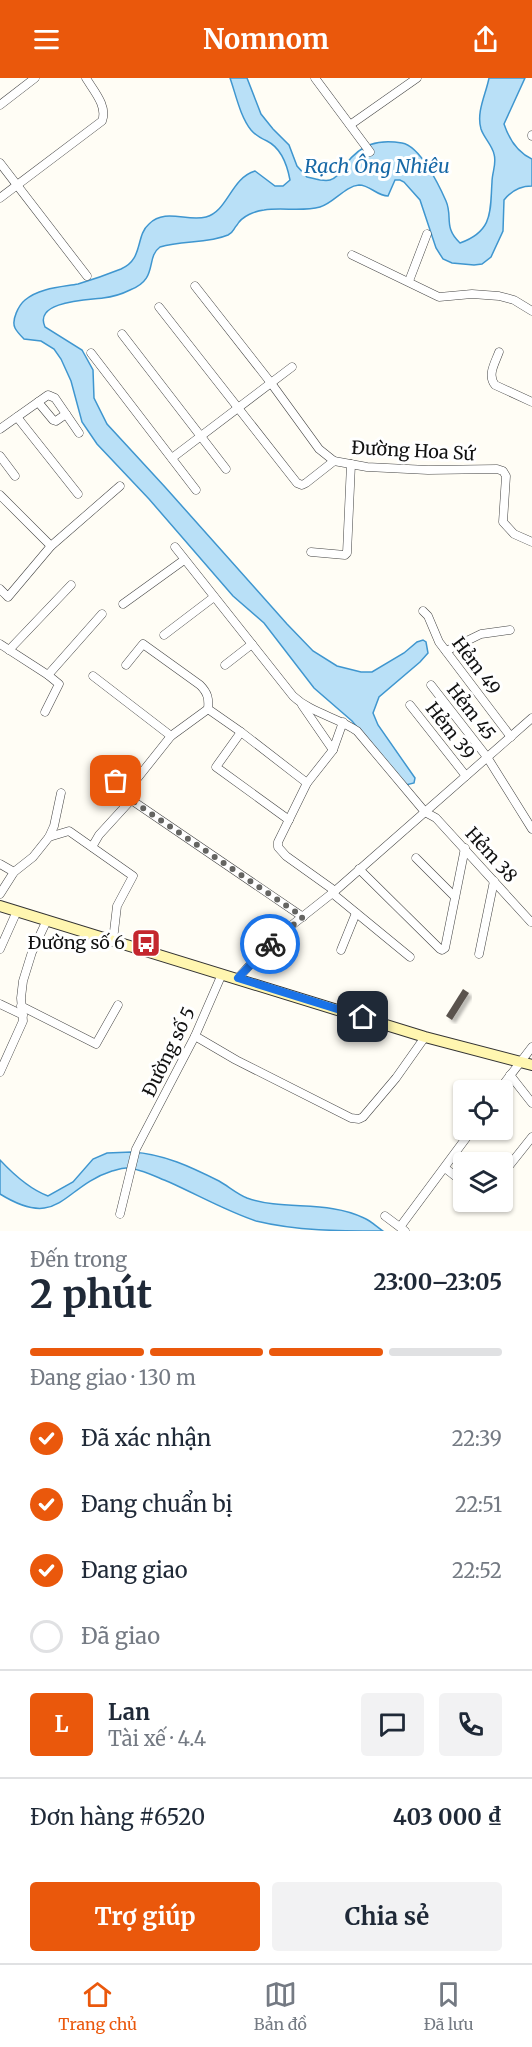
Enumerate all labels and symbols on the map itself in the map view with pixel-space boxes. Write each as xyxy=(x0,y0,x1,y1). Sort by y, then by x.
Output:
water label: Rạch Ông Nhiêu xyxy=(304,153,450,178)
street label: Đường Hoa Sứ xyxy=(351,436,477,465)
street label: Hẻm 49 xyxy=(447,632,506,699)
street label: Hẻm 45 xyxy=(442,679,501,745)
street label: Hẻm 39 xyxy=(421,697,480,764)
pin xyxy=(90,755,141,806)
street label: Hẻm 38 xyxy=(461,822,522,887)
courier xyxy=(240,914,300,974)
bus stop icon: Đường số 6 xyxy=(130,927,162,959)
place label: Đường số 6 xyxy=(28,931,125,954)
pin xyxy=(337,991,388,1042)
street label: Đường số 5 xyxy=(137,1003,200,1100)

